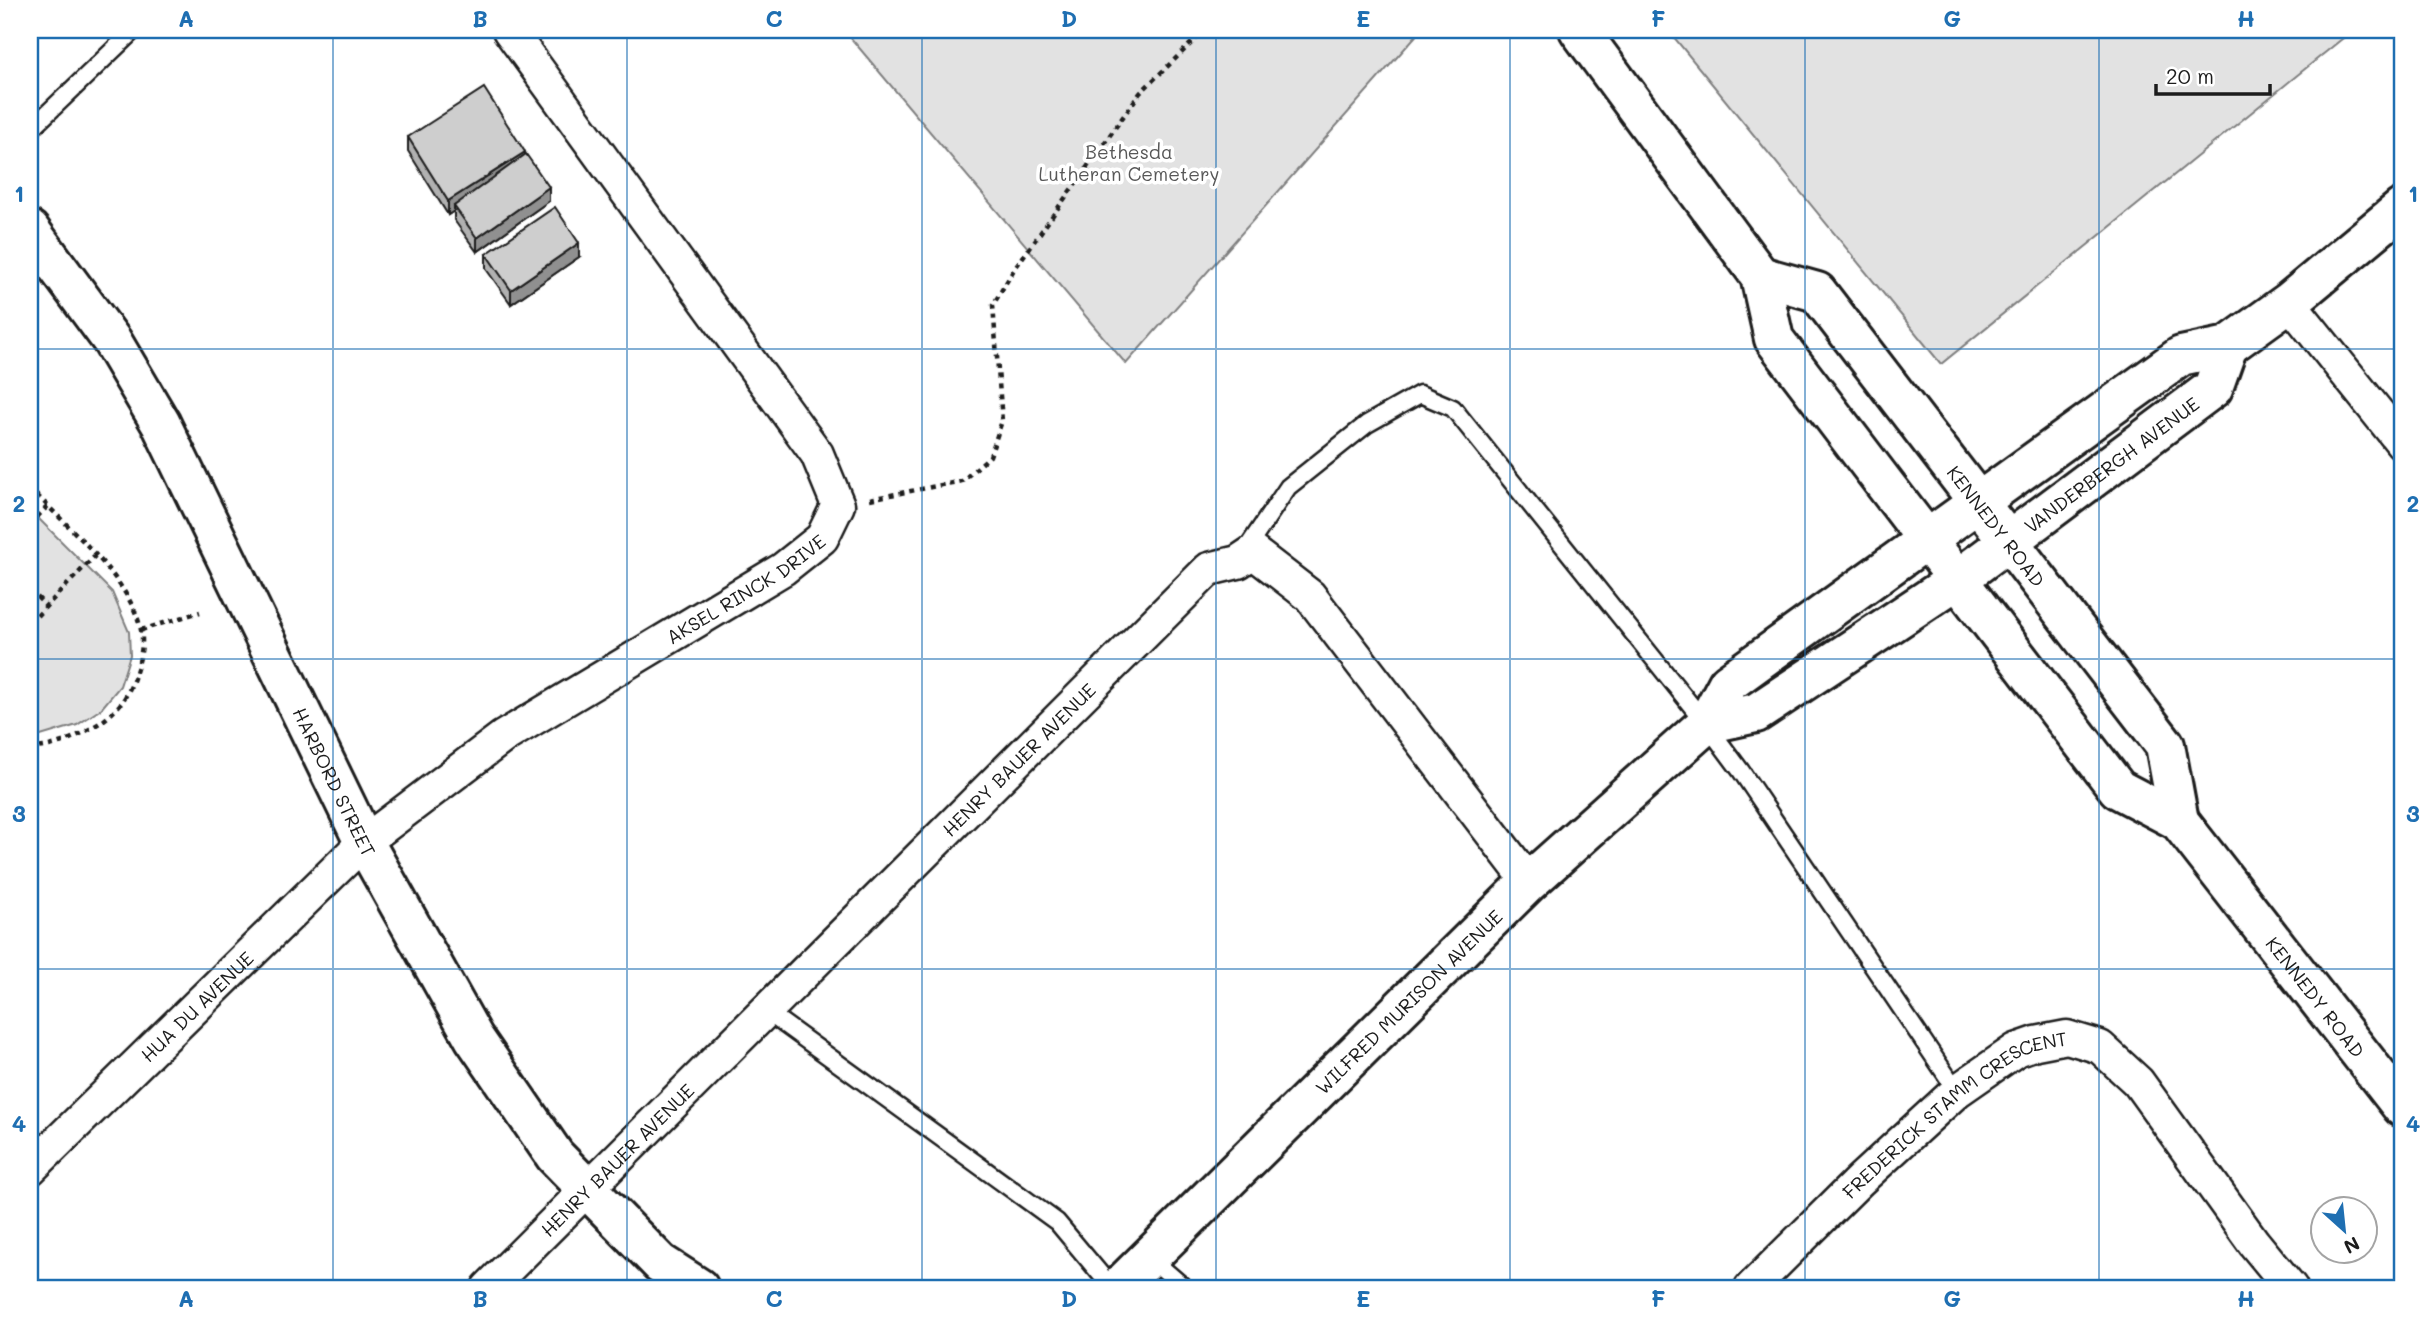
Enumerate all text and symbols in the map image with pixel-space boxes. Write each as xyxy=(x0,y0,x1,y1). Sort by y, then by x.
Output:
text: A xyxy=(178,3,194,33)
text: B xyxy=(472,3,488,33)
text: C xyxy=(765,3,783,33)
text: D xyxy=(1061,3,1077,33)
text: E xyxy=(1356,3,1370,33)
text: F xyxy=(1651,3,1665,33)
text: G xyxy=(1943,3,1961,33)
text: H xyxy=(2237,3,2255,33)
scale bar xyxy=(2156,52,2269,96)
text: 20 m xyxy=(2166,62,2214,89)
park label: Bethesda Lutheran Cemetery xyxy=(1038,139,1220,186)
text: 1 xyxy=(14,178,24,208)
text: 1 xyxy=(2408,178,2418,208)
street label: VANDERBERGH AVENUE xyxy=(2019,391,2204,538)
street label: KENNEDY ROAD xyxy=(1942,460,2051,591)
text: 2 xyxy=(13,488,25,518)
text: 2 xyxy=(2407,488,2419,518)
street label: AKSEL RINCK DRIVE xyxy=(661,528,830,649)
street label: HENRY BAUER AVENUE xyxy=(936,677,1101,841)
street label: HARBORD STREET xyxy=(288,703,382,861)
text: 3 xyxy=(12,798,26,828)
text: 3 xyxy=(2406,798,2420,828)
street label: WILFRED MURISON AVENUE xyxy=(1309,903,1507,1099)
street label: KENNEDY ROAD xyxy=(2261,931,2371,1062)
street label: HUA DU AVENUE xyxy=(135,945,258,1067)
street label: FREDERICK STAMM CRESCENT xyxy=(1836,1025,2069,1204)
street label: HENRY BAUER AVENUE xyxy=(535,1077,699,1241)
text: 4 xyxy=(12,1108,26,1138)
text: 4 xyxy=(2406,1108,2420,1138)
north arrow xyxy=(2310,1196,2380,1266)
text: N xyxy=(2340,1231,2364,1260)
text: A xyxy=(178,1283,194,1313)
text: B xyxy=(472,1283,488,1313)
text: C xyxy=(765,1283,783,1313)
text: D xyxy=(1061,1283,1077,1313)
text: E xyxy=(1356,1283,1370,1313)
text: F xyxy=(1651,1283,1665,1313)
text: G xyxy=(1943,1283,1961,1313)
text: H xyxy=(2237,1283,2255,1313)

